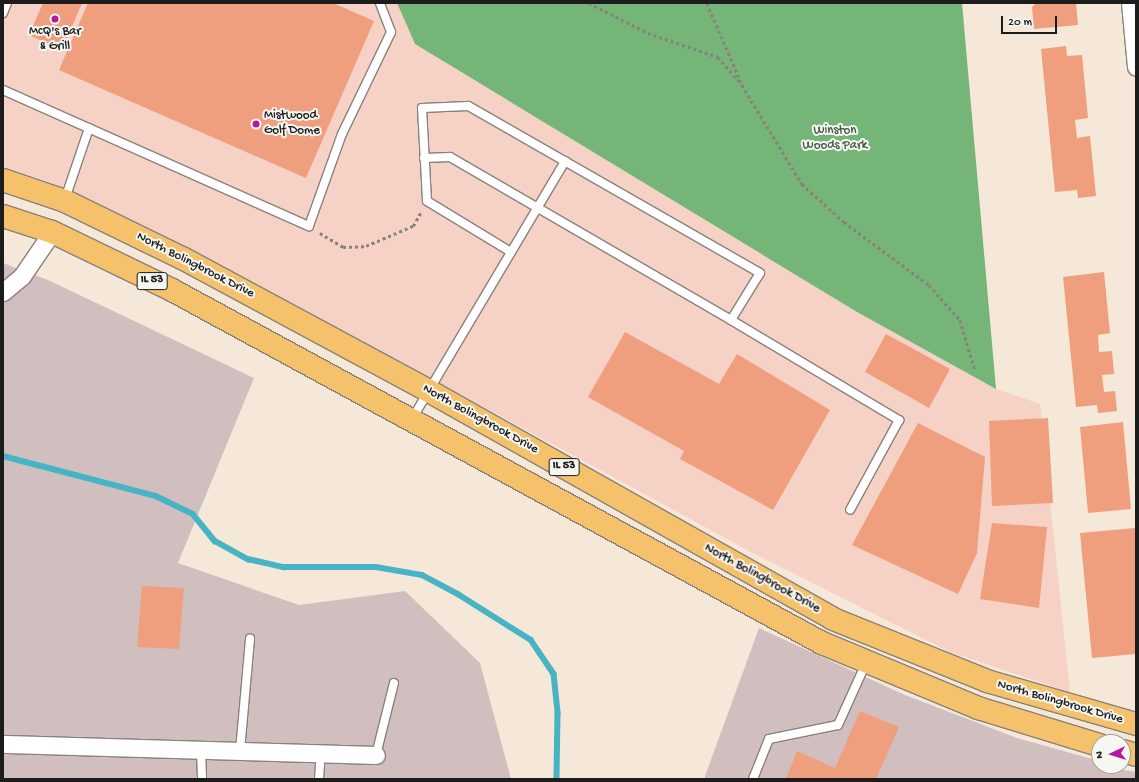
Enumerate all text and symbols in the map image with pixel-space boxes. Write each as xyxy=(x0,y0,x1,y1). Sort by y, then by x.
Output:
scale bar xyxy=(1003,8,1059,34)
marker: McQ's Bar & Grill xyxy=(50,14,60,24)
text: 20 m xyxy=(1008,16,1032,30)
place label: McQ's Bar & Grill xyxy=(29,25,81,56)
place label: Mistwood Golf Dome xyxy=(264,109,320,140)
marker: Mistwood Golf Dome xyxy=(251,119,261,129)
park label: Winston Woods Park xyxy=(803,124,867,155)
street label: North Bolingbrook Drive xyxy=(134,230,256,302)
road number: IL 53 xyxy=(136,271,168,291)
street label: North Bolingbrook Drive xyxy=(419,382,541,458)
road number: IL 53 xyxy=(548,457,580,477)
street label: North Bolingbrook Drive xyxy=(701,541,823,617)
street label: North Bolingbrook Drive xyxy=(995,678,1125,728)
north arrow xyxy=(1091,734,1131,774)
text: N xyxy=(1094,751,1106,759)

